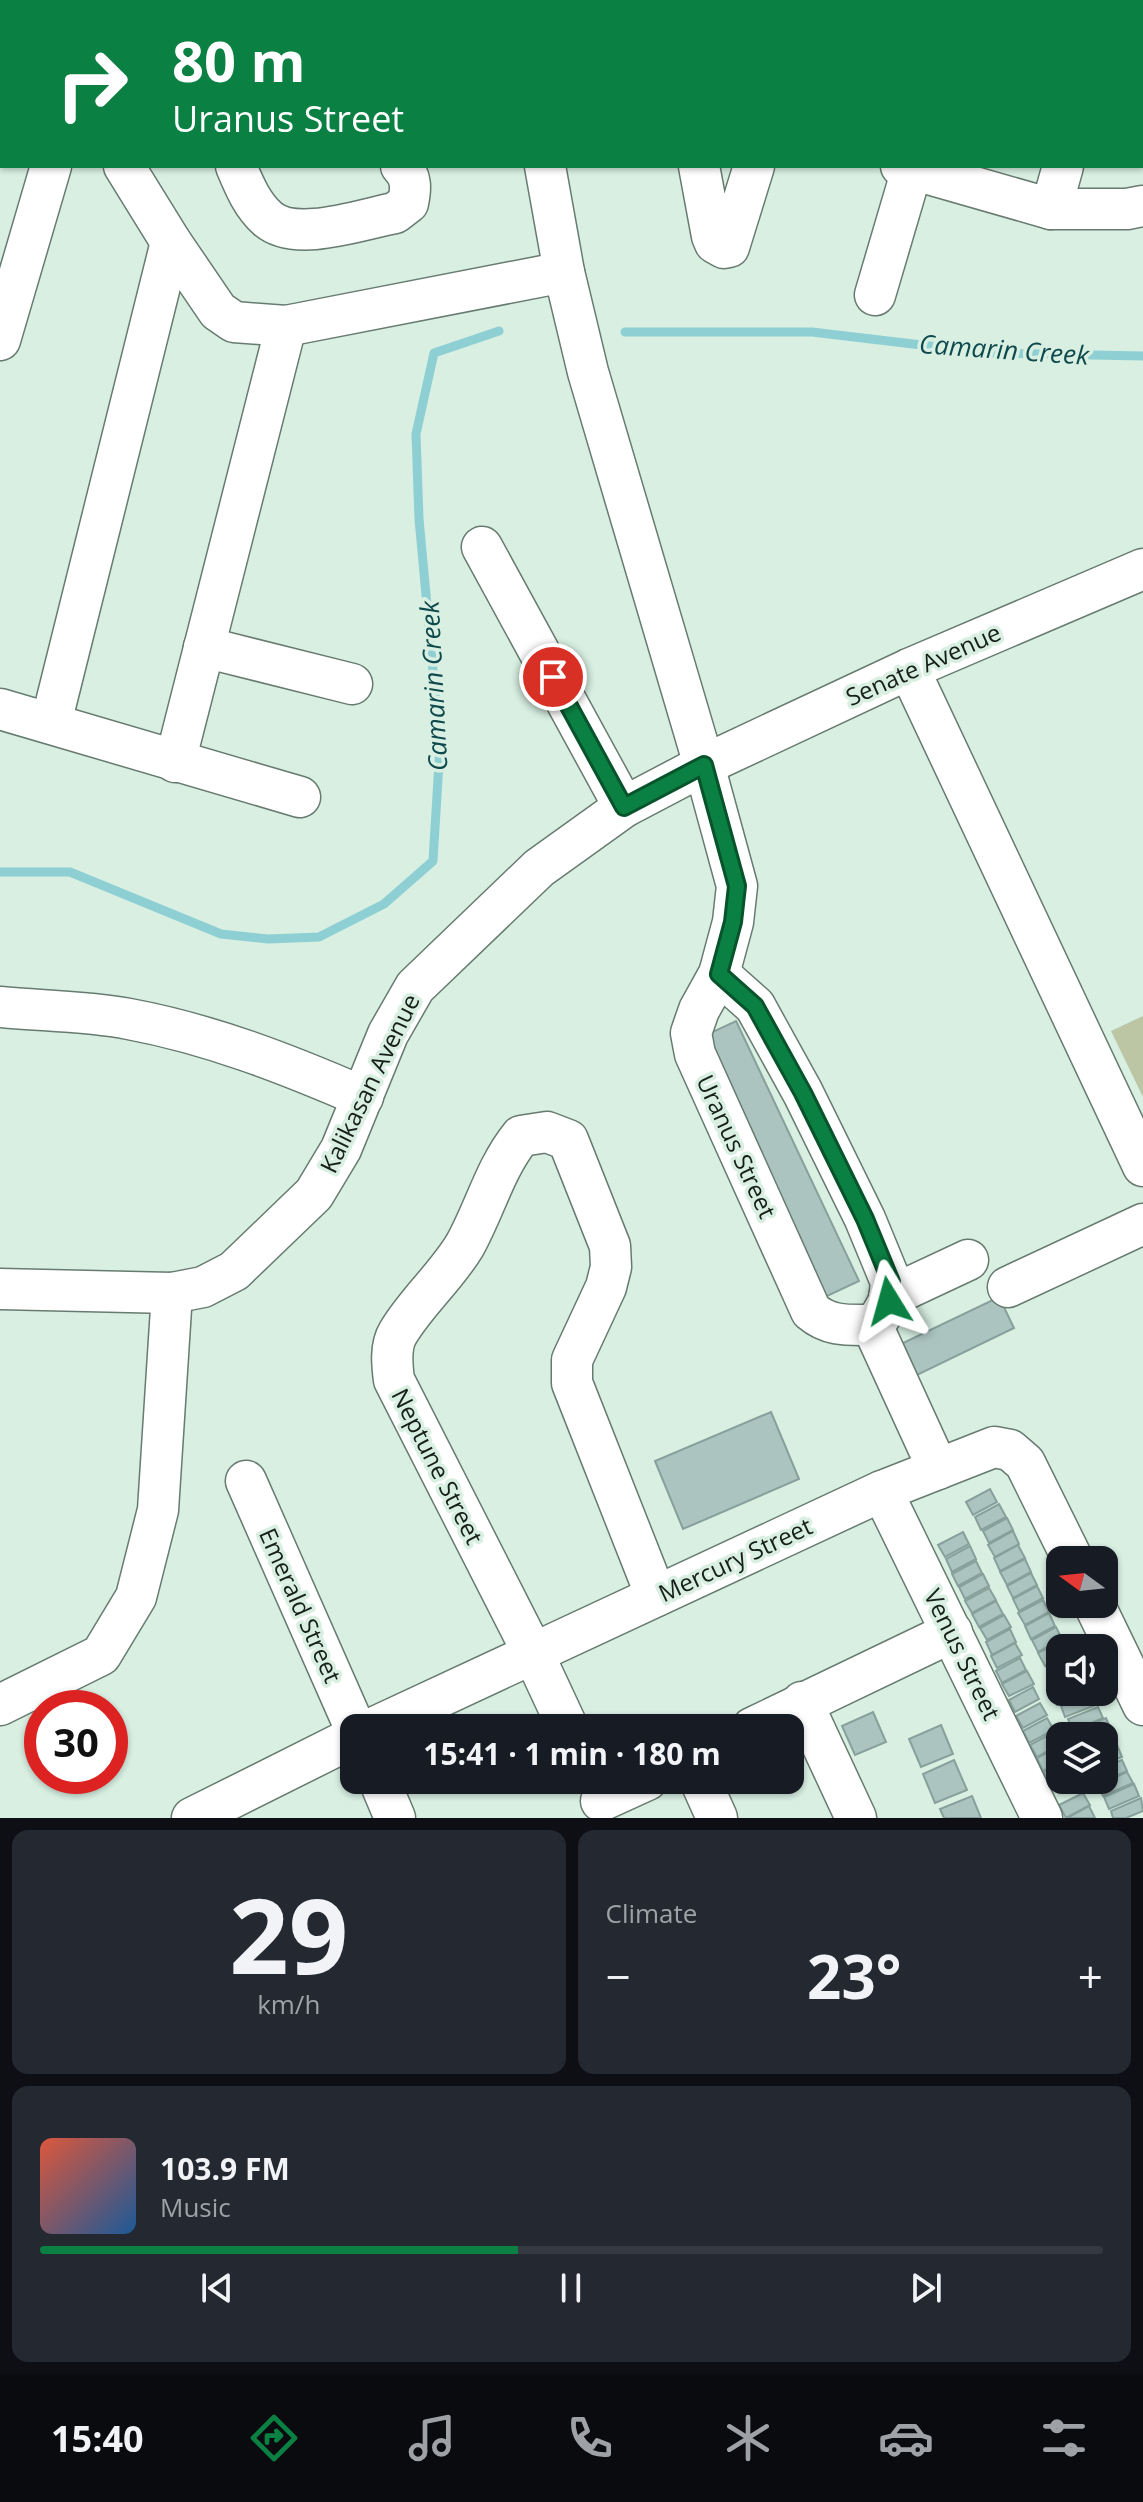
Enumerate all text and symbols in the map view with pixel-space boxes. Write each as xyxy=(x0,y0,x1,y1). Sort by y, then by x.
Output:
text: 80 m xyxy=(172,22,306,98)
icon: right xyxy=(40,32,144,136)
text: Uranus Street xyxy=(172,94,404,143)
water label: Camarin Creek xyxy=(918,325,1091,373)
water label: Camarin Creek xyxy=(411,599,455,772)
street label: Senate Avenue xyxy=(840,615,1006,713)
pin xyxy=(519,643,587,711)
icon: arrive xyxy=(531,655,575,699)
street label: Kalikasan Avenue xyxy=(311,988,427,1178)
street label: Uranus Street xyxy=(689,1069,785,1223)
position arrow xyxy=(847,1259,931,1343)
street label: Neptune Street xyxy=(384,1382,492,1550)
street label: Mercury Street xyxy=(653,1509,817,1609)
street label: Emerald Street xyxy=(252,1522,350,1688)
north arrow xyxy=(1046,1546,1118,1618)
map controls xyxy=(1046,1546,1118,1794)
street label: Venus Street xyxy=(917,1583,1009,1725)
button: sound xyxy=(1046,1634,1118,1706)
speed limit sign: 30 xyxy=(24,1690,128,1794)
button: layers xyxy=(1046,1722,1118,1794)
text: 15:41 · 1 min · 180 m xyxy=(423,1733,721,1774)
text: 29 xyxy=(229,1863,348,2004)
text: Climate xyxy=(606,1895,697,1931)
text: 23° xyxy=(807,1935,901,2017)
text: − xyxy=(606,1946,631,2006)
text: + xyxy=(1078,1946,1103,2006)
text: km/h xyxy=(257,1986,320,2022)
text: 103.9 FM xyxy=(160,2148,290,2189)
text: Music xyxy=(160,2189,231,2225)
icon: previous xyxy=(195,2266,239,2310)
icon: pause xyxy=(549,2266,593,2310)
icon: next xyxy=(904,2266,948,2310)
icon: directions xyxy=(246,2410,302,2466)
icon: music xyxy=(404,2410,460,2466)
icon: phone xyxy=(562,2410,618,2466)
icon: climate xyxy=(720,2410,776,2466)
icon: car xyxy=(878,2410,934,2466)
icon: filters xyxy=(1036,2410,1092,2466)
text: 15:40 xyxy=(51,2414,144,2463)

